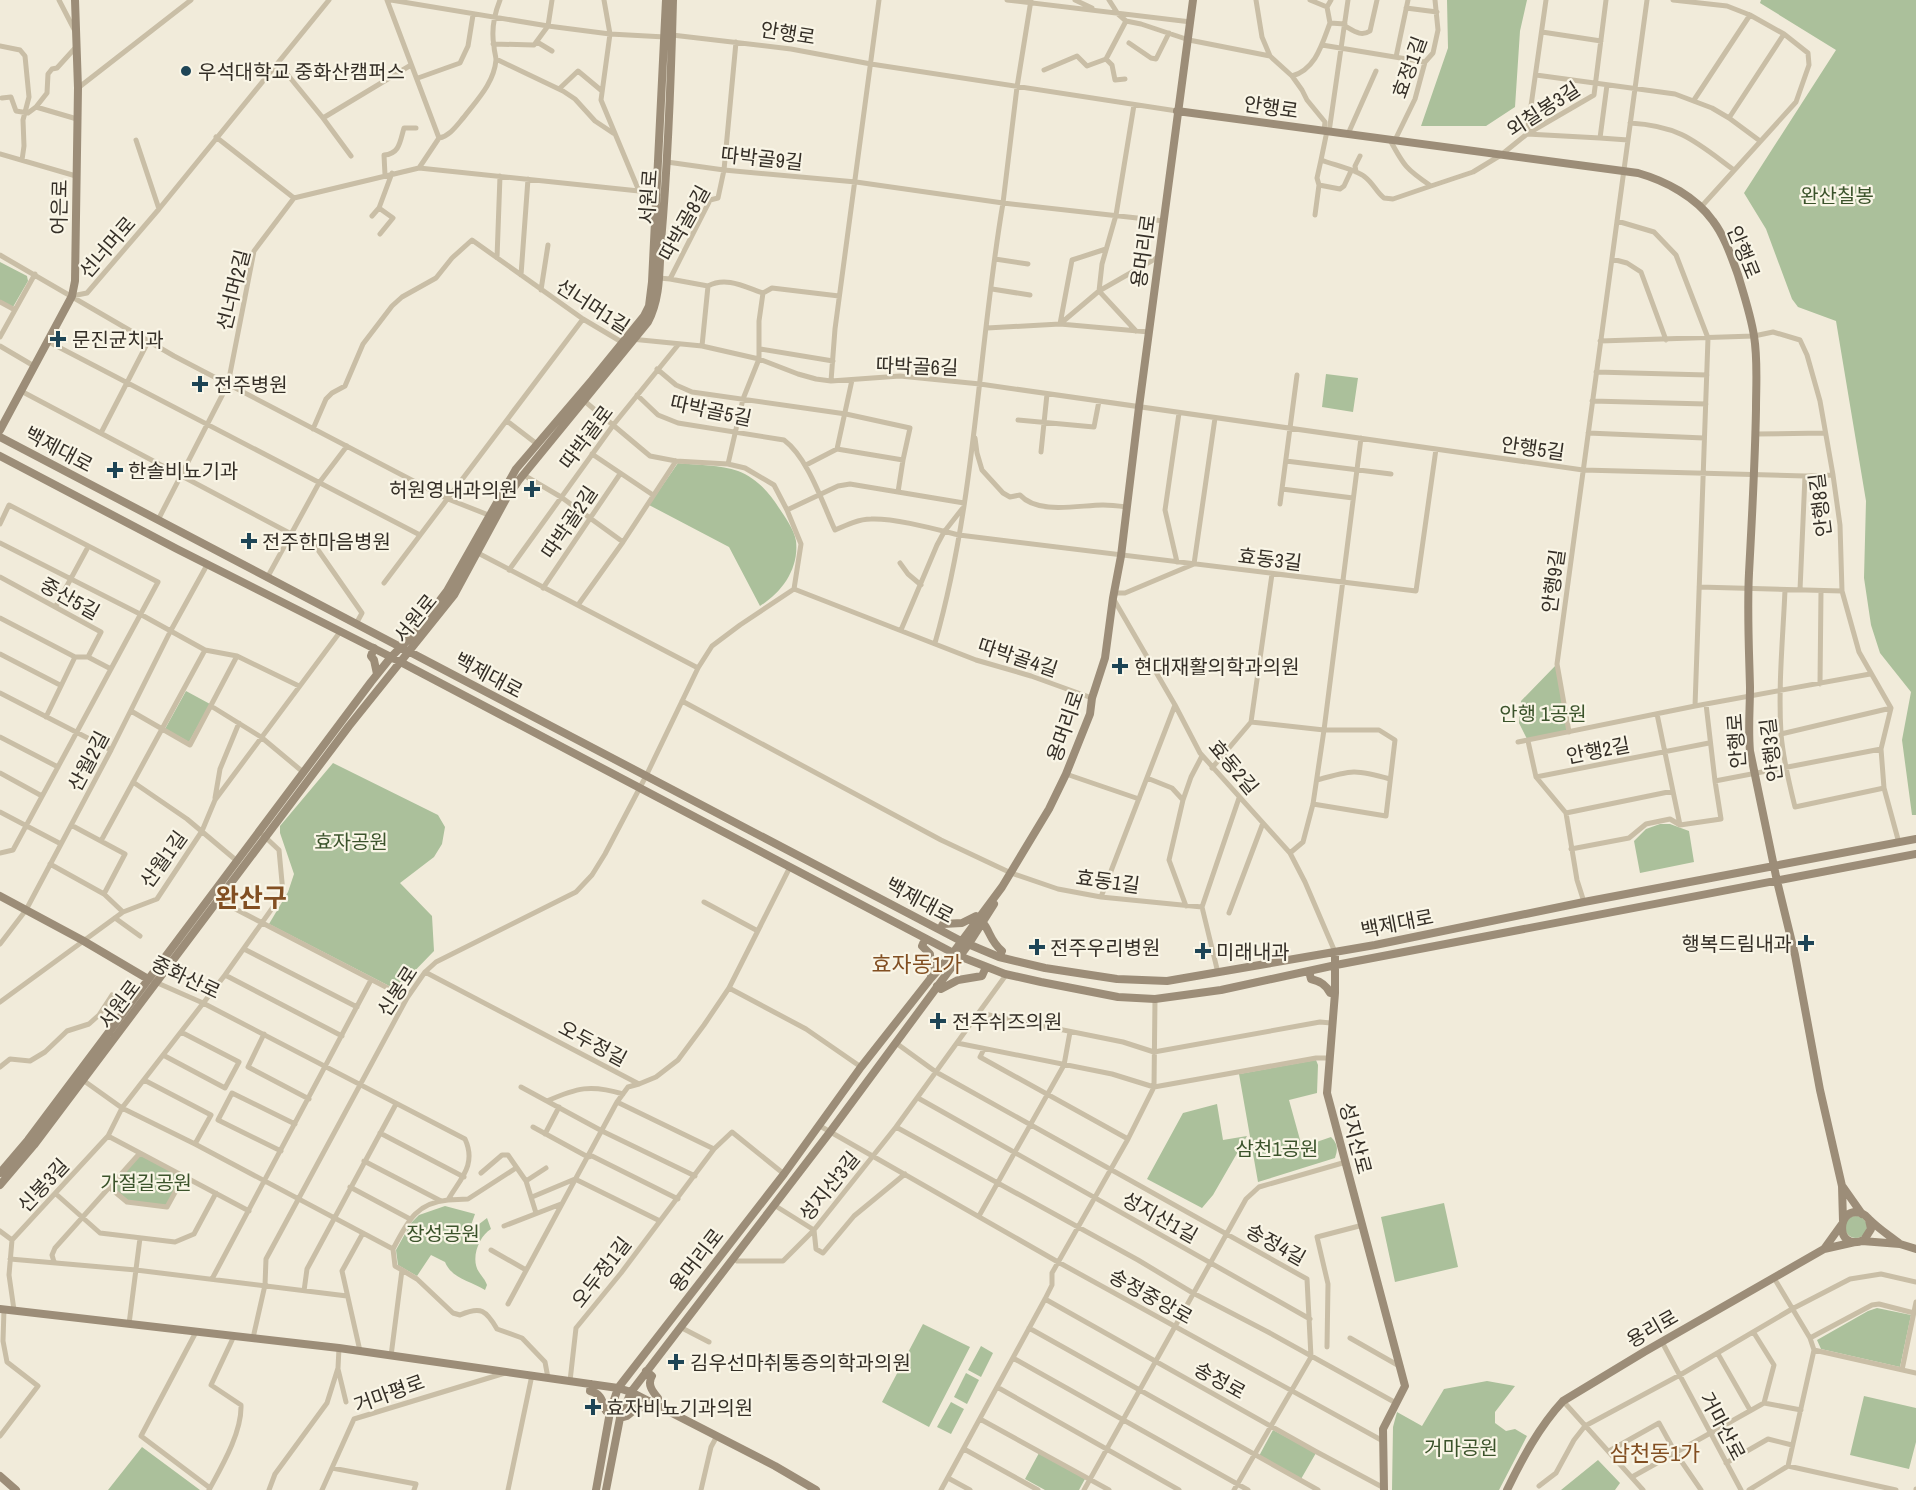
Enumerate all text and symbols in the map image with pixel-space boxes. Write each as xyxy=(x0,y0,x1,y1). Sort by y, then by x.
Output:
street label: 안행로 xyxy=(759,15,817,51)
street label: 효정1길 xyxy=(1385,32,1433,102)
place label: 우석대학교 중화산캠퍼스 xyxy=(198,58,405,85)
marker: 우석대학교 중화산캠퍼스 xyxy=(179,64,193,78)
street label: 외칠봉3길 xyxy=(1501,75,1585,143)
street label: 안행로 xyxy=(1242,90,1300,124)
street label: 따박골9길 xyxy=(719,140,805,176)
street label: 서원로 xyxy=(633,169,663,225)
street label: 어은로 xyxy=(45,179,73,235)
street label: 따박골8길 xyxy=(652,180,716,266)
park label: 완산칠봉 xyxy=(1800,182,1874,209)
street label: 선너머로 xyxy=(73,210,141,284)
street label: 용머리로 xyxy=(1125,213,1161,289)
street label: 안행로 xyxy=(1721,221,1767,283)
street label: 선너머2길 xyxy=(210,247,256,333)
street label: 선너머1길 xyxy=(551,272,635,340)
place label: 문진균치과 xyxy=(72,326,164,353)
marker: 문진균치과 xyxy=(49,330,67,348)
street label: 따박골6길 xyxy=(875,351,959,381)
place label: 전주병원 xyxy=(214,371,288,398)
marker: 전주병원 xyxy=(191,375,209,393)
street label: 따박골5길 xyxy=(668,388,754,432)
street label: 따박골로 xyxy=(553,399,619,475)
street label: 백제대로 xyxy=(20,420,98,478)
street label: 안행5길 xyxy=(1499,430,1567,466)
place label: 한솔비뇨기과 xyxy=(128,457,238,484)
marker: 한솔비뇨기과 xyxy=(106,461,124,479)
street label: 안행8길 xyxy=(1803,471,1837,539)
place label: 허원영내과의원 xyxy=(389,476,518,503)
marker: 허원영내과의원 xyxy=(523,480,541,498)
street label: 따박골2길 xyxy=(535,480,603,564)
place label: 전주한마음병원 xyxy=(262,528,391,555)
marker: 전주한마음병원 xyxy=(240,532,258,550)
street label: 효동3길 xyxy=(1236,542,1304,576)
street label: 안행9길 xyxy=(1535,547,1571,615)
street label: 중산5길 xyxy=(35,571,105,625)
street label: 서원로 xyxy=(387,588,443,648)
street label: 따박골4길 xyxy=(974,631,1062,683)
street label: 백제대로 xyxy=(450,646,528,704)
place label: 현대재활의학과의원 xyxy=(1134,653,1300,680)
marker: 현대재활의학과의원 xyxy=(1111,657,1129,675)
street label: 용머리로 xyxy=(1040,687,1090,765)
park label: 안행 1공원 xyxy=(1499,700,1587,727)
street label: 안행로 xyxy=(1721,713,1751,769)
street label: 안행3길 xyxy=(1754,716,1788,784)
street label: 산월2길 xyxy=(61,726,115,796)
street label: 안행2길 xyxy=(1564,731,1632,769)
street label: 효동2길 xyxy=(1203,734,1265,800)
street label: 산월1길 xyxy=(133,825,193,893)
park label: 효자공원 xyxy=(314,828,388,855)
street label: 효동1길 xyxy=(1074,863,1142,899)
street label: 백제대로 xyxy=(881,871,959,929)
district label: 완산구 xyxy=(215,880,287,915)
street label: 백제대로 xyxy=(1358,903,1436,943)
place label: 행복드림내과 xyxy=(1682,930,1792,957)
place label: 전주우리병원 xyxy=(1050,934,1160,961)
marker: 행복드림내과 xyxy=(1797,934,1815,952)
marker: 전주우리병원 xyxy=(1028,938,1046,956)
place label: 미래내과 xyxy=(1216,938,1290,965)
marker: 미래내과 xyxy=(1194,942,1212,960)
street label: 중화산로 xyxy=(147,949,225,1005)
district label: 효자동1가 xyxy=(872,949,963,979)
street label: 신봉로 xyxy=(371,960,423,1022)
street label: 서원로 xyxy=(92,974,146,1034)
place label: 전주쉬즈의원 xyxy=(952,1008,1062,1035)
marker: 전주쉬즈의원 xyxy=(929,1012,947,1030)
street label: 오두정길 xyxy=(554,1014,632,1072)
street label: 성지산로 xyxy=(1333,1099,1379,1177)
park label: 삼천1공원 xyxy=(1236,1135,1318,1162)
street label: 성지산3길 xyxy=(792,1145,866,1227)
street label: 신봉3길 xyxy=(11,1152,75,1218)
park label: 가절길공원 xyxy=(100,1169,192,1196)
street label: 성지산1길 xyxy=(1117,1185,1203,1249)
street label: 송정4길 xyxy=(1241,1217,1311,1271)
park label: 장성공원 xyxy=(406,1220,480,1247)
street label: 용머리로 xyxy=(663,1223,729,1297)
street label: 오두정1길 xyxy=(565,1231,637,1313)
street label: 송정중앙로 xyxy=(1104,1262,1198,1330)
street label: 용리로 xyxy=(1621,1303,1683,1353)
place label: 김우선마취통증의학과의원 xyxy=(690,1349,911,1376)
marker: 김우선마취통증의학과의원 xyxy=(667,1353,685,1371)
street label: 송정로 xyxy=(1189,1355,1251,1405)
street label: 거마평로 xyxy=(350,1368,428,1418)
street label: 거마산로 xyxy=(1694,1387,1752,1465)
place label: 효자비뇨기과의원 xyxy=(606,1394,753,1421)
marker: 효자비뇨기과의원 xyxy=(584,1398,602,1416)
park label: 거마공원 xyxy=(1424,1434,1498,1461)
district label: 삼천동1가 xyxy=(1610,1438,1701,1468)

